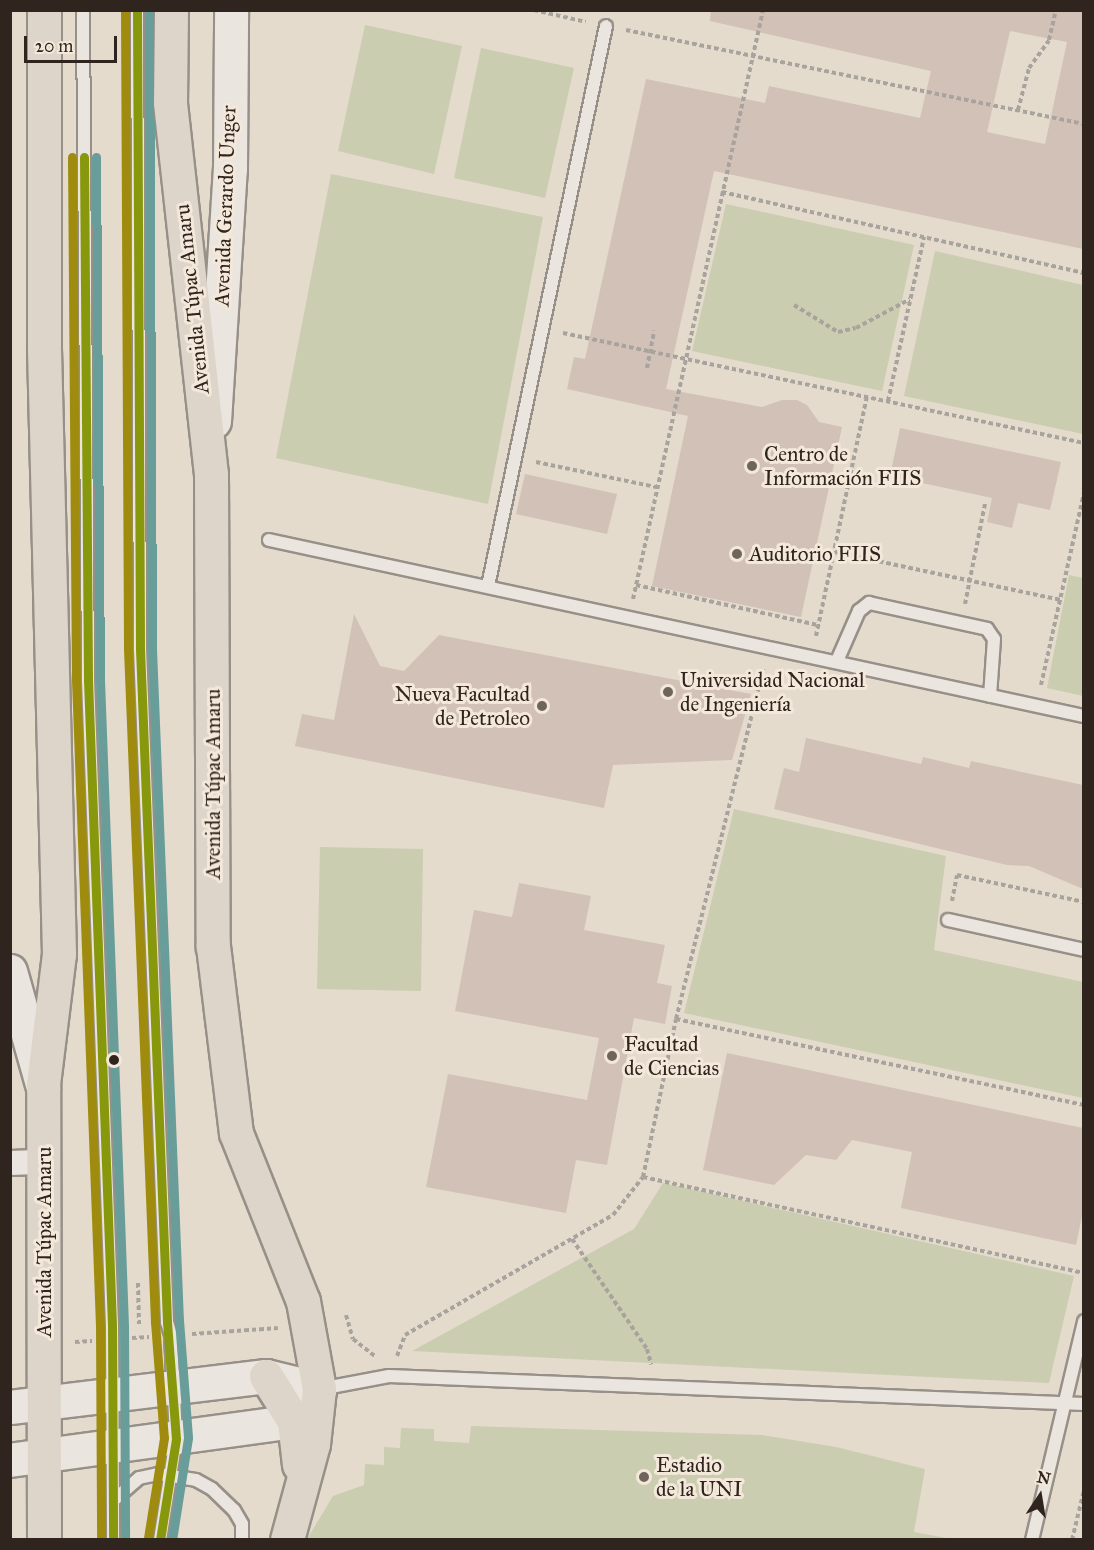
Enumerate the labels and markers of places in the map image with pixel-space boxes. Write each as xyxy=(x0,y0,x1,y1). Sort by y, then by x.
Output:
place label: Centro de Información FIIS xyxy=(764,441,921,491)
marker: Centro de Información FIIS xyxy=(745,459,759,473)
place label: Auditorio FIIS xyxy=(749,541,881,567)
marker: Auditorio FIIS xyxy=(730,547,744,561)
place label: Universidad Nacional de Ingeniería xyxy=(680,667,865,717)
place label: Nueva Facultad de Petroleo xyxy=(395,681,530,731)
marker: Universidad Nacional de Ingeniería xyxy=(661,685,675,699)
marker: Nueva Facultad de Petroleo xyxy=(535,699,549,713)
place label: Facultad de Ciencias xyxy=(624,1031,719,1081)
marker: Facultad de Ciencias xyxy=(605,1049,619,1063)
unlabelled marker xyxy=(108,1054,120,1066)
place label: Estadio de la UNI xyxy=(656,1452,742,1502)
marker: Estadio de la UNI xyxy=(637,1470,651,1484)

